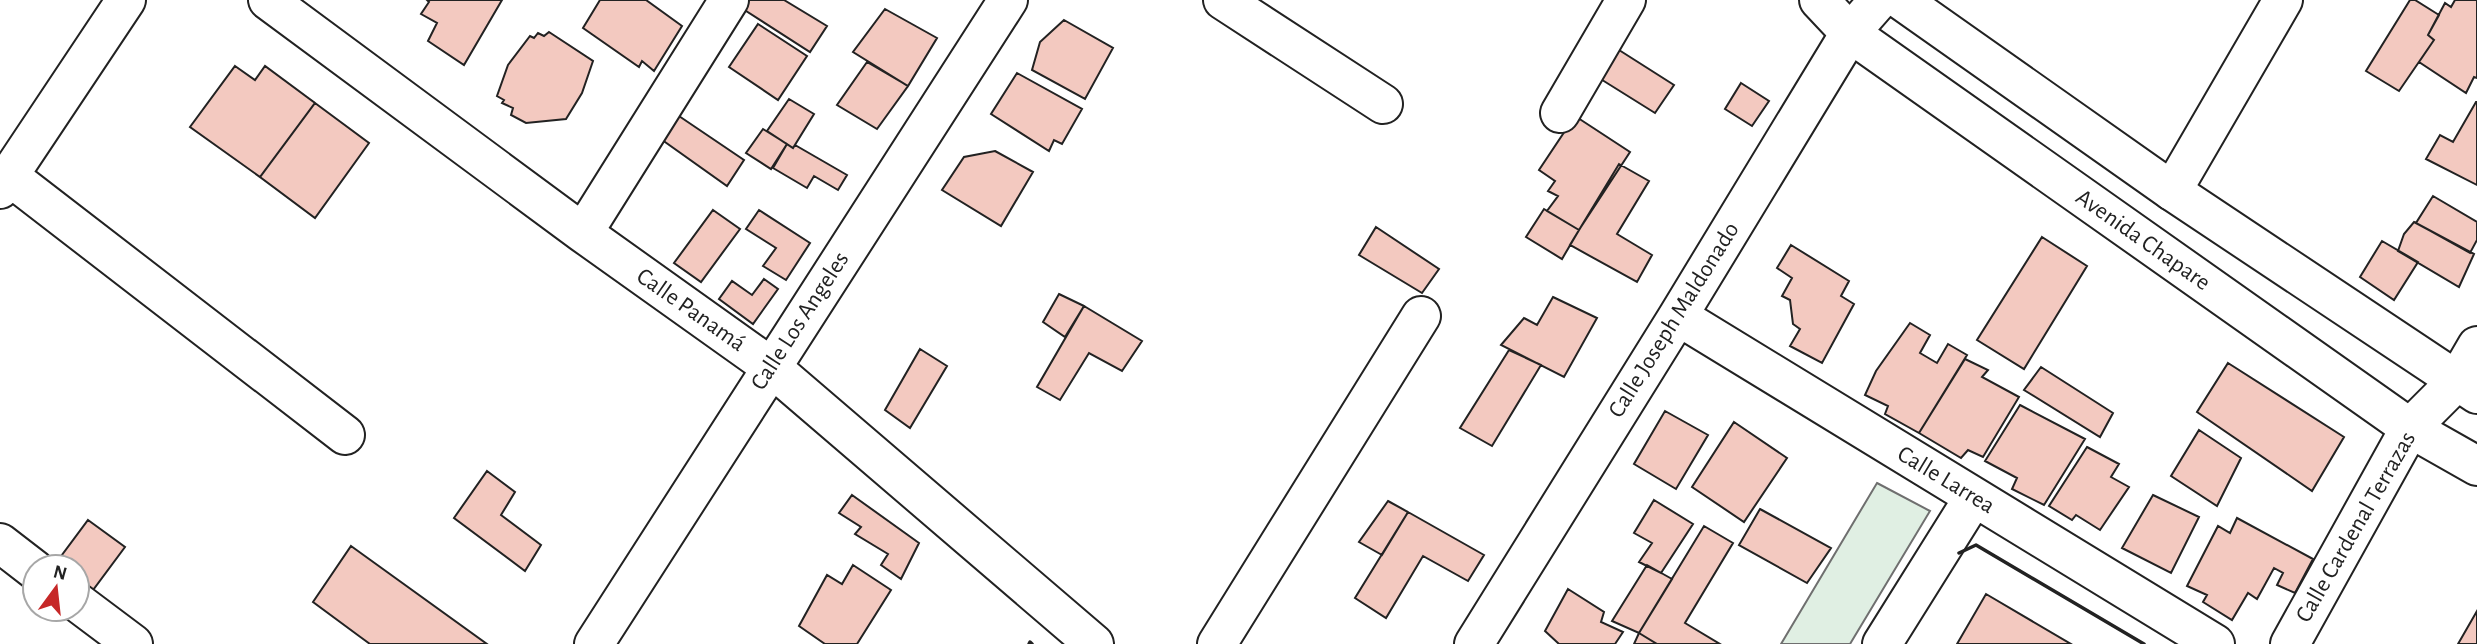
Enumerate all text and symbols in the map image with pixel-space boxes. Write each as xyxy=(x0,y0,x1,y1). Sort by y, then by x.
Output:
street label: Avenida Chapare xyxy=(2071,185,2215,295)
street label: Calle Joseph Maldonado xyxy=(1604,218,1744,422)
street label: Calle Los Angeles xyxy=(747,248,853,394)
street label: Calle Panamá xyxy=(632,264,750,356)
street label: Calle Cardenal Terrazas xyxy=(2292,428,2420,626)
street label: Calle Larrea xyxy=(1893,442,1999,518)
north arrow xyxy=(21,553,91,623)
text: N xyxy=(51,562,69,584)

